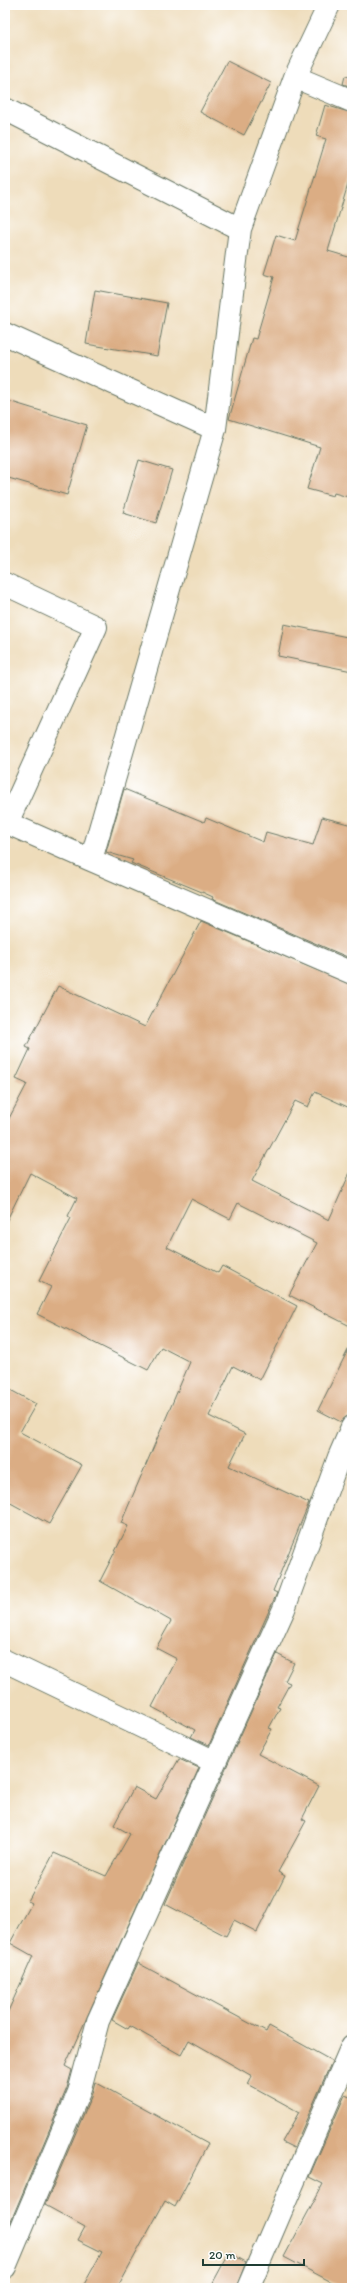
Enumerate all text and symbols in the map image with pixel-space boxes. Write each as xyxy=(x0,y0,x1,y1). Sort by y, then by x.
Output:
scale bar xyxy=(203,2241,304,2267)
text: 20 m xyxy=(209,2248,236,2262)

